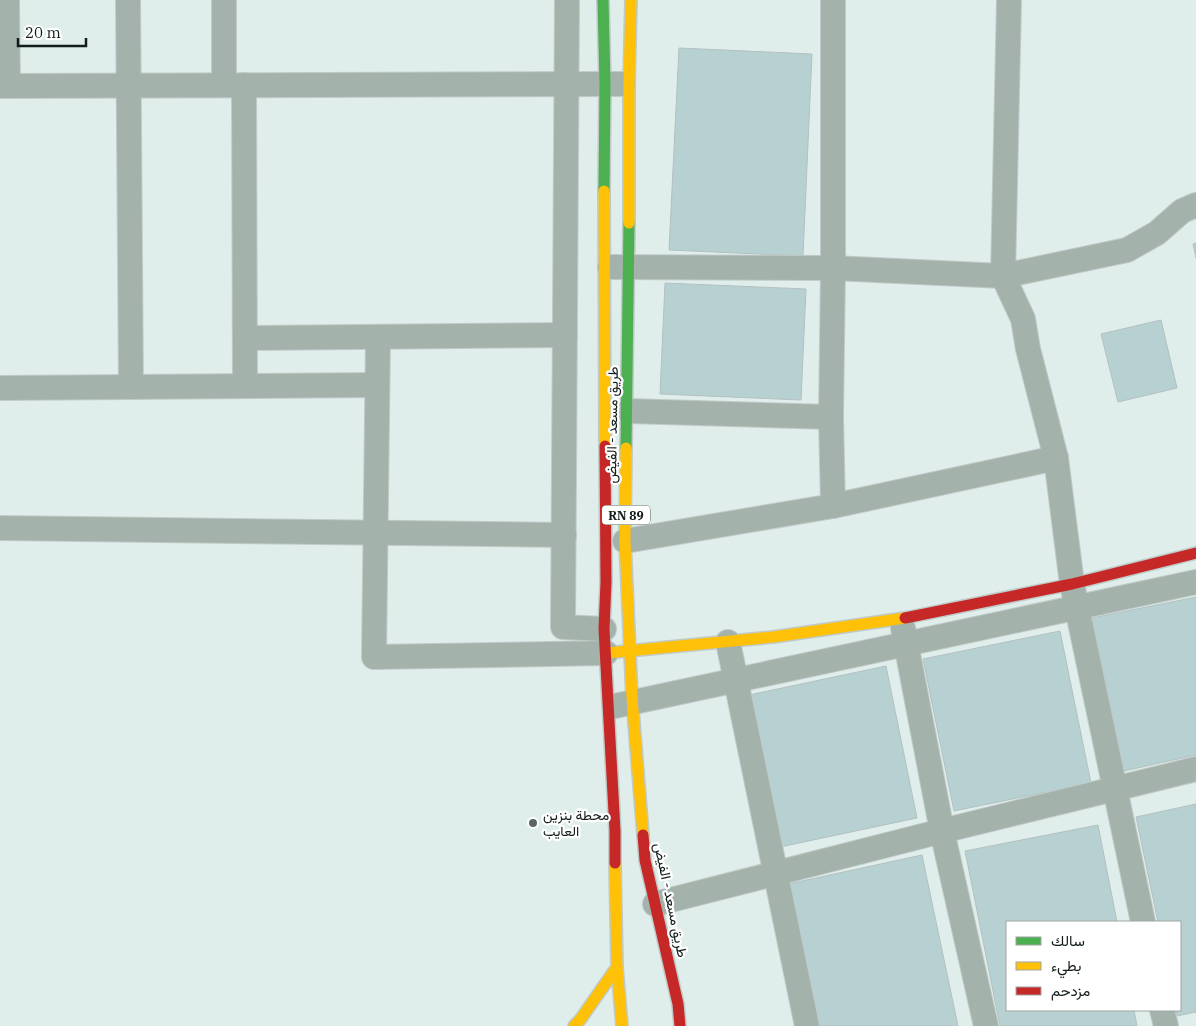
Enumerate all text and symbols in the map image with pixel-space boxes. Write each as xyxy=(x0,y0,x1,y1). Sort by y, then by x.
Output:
scale bar xyxy=(18,15,85,47)
text: 20 m xyxy=(25,23,61,42)
street label: طريق مسعد - الفيض xyxy=(602,366,622,484)
road number: RN 89 xyxy=(602,506,650,524)
place label: محطة بنزين العايب xyxy=(543,806,609,840)
marker: محطة بنزين العايب xyxy=(527,817,539,829)
street label: طريق مسعد - الفيض xyxy=(650,841,692,959)
legend xyxy=(1006,921,1181,1011)
text: سالك xyxy=(1051,931,1085,950)
text: بطيء xyxy=(1051,956,1081,979)
text: مزدحم xyxy=(1051,981,1090,1001)

